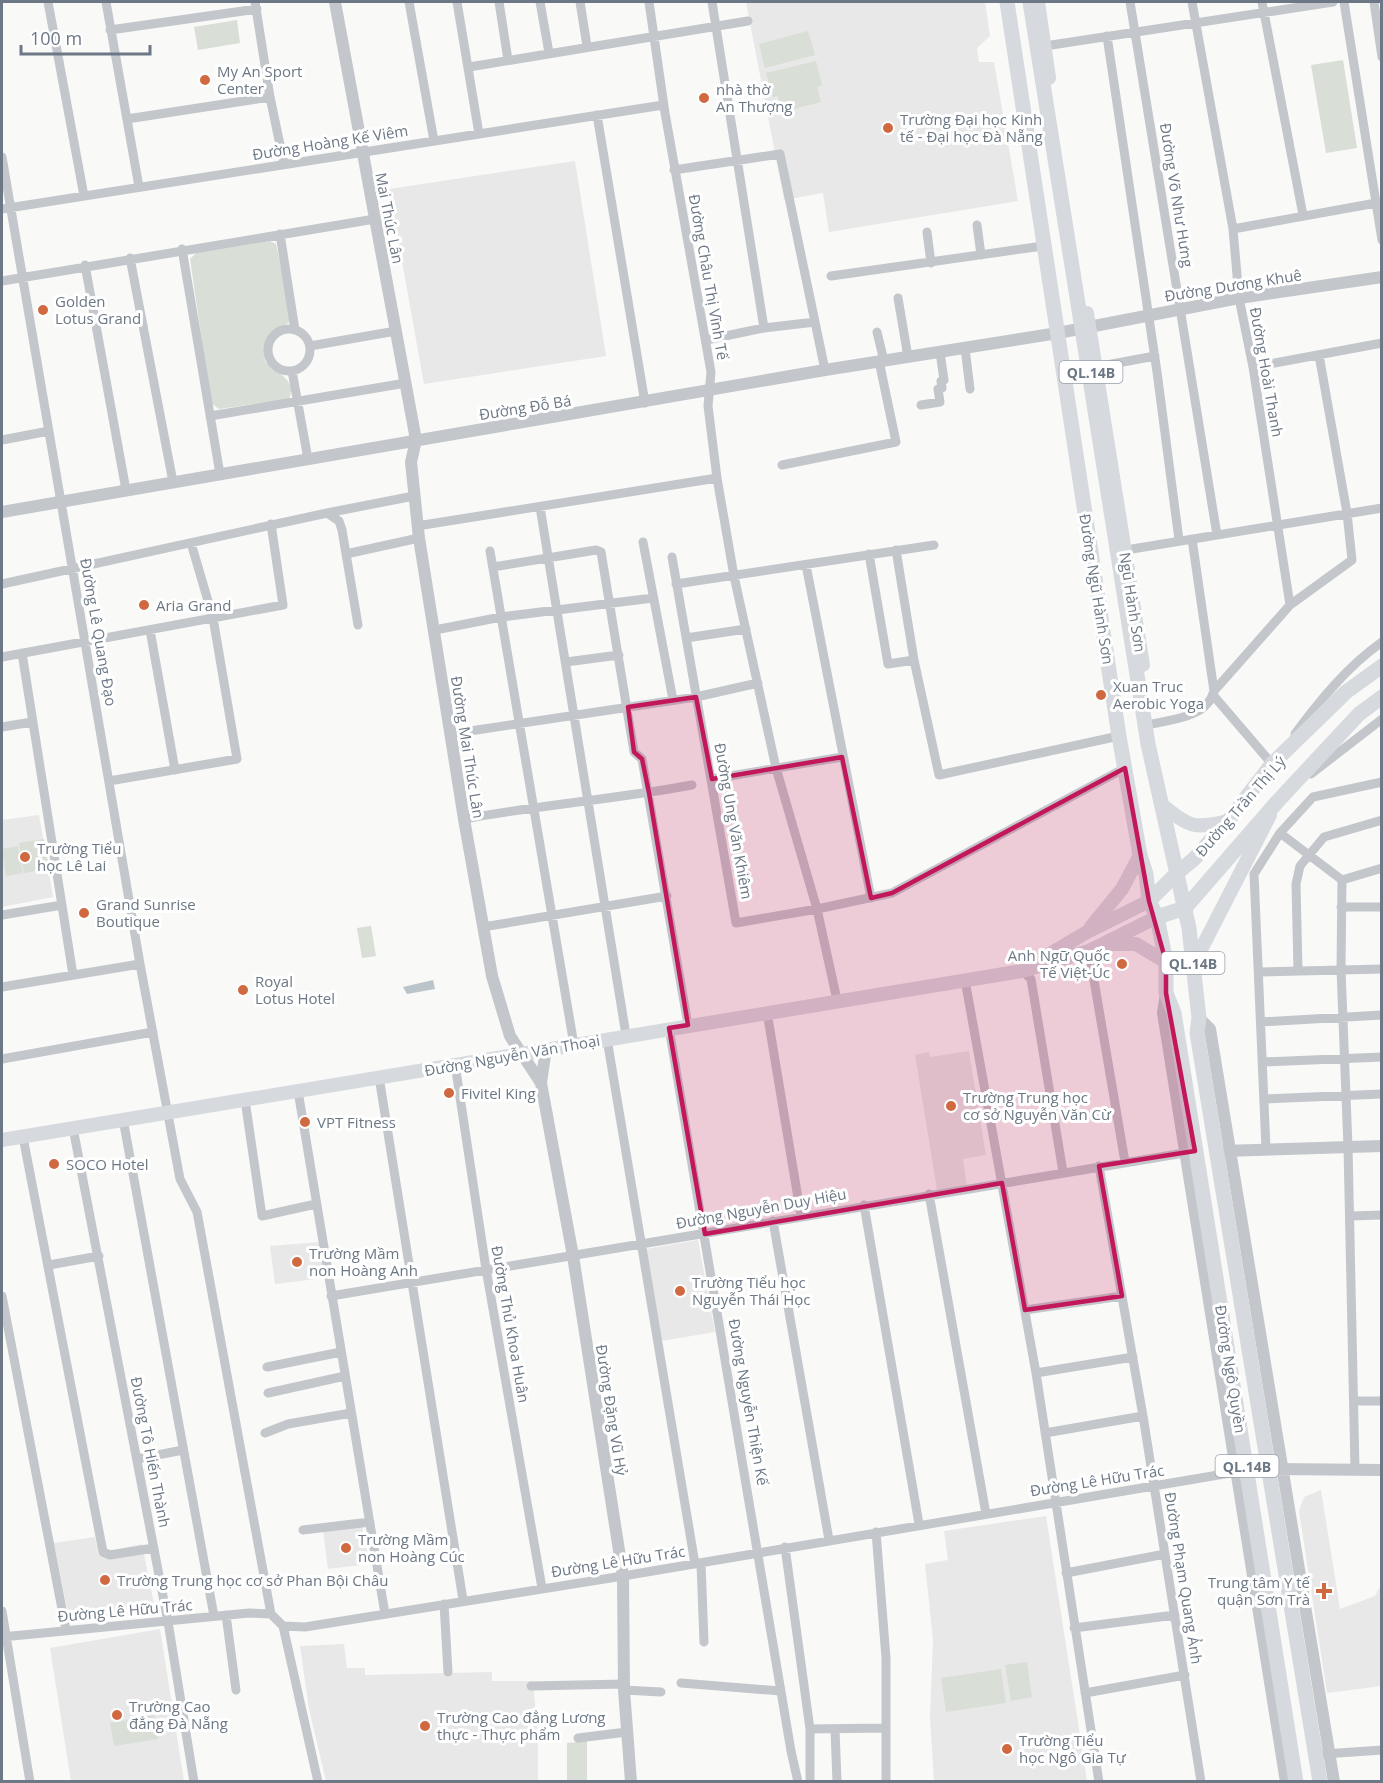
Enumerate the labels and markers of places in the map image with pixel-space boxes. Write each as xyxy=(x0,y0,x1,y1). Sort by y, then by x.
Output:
place label: My An Sport Center xyxy=(217,61,302,98)
marker: My An Sport Center xyxy=(198,73,212,87)
place label: nhà thờ An Thượng xyxy=(716,79,793,116)
marker: nhà thờ An Thượng xyxy=(697,91,711,105)
place label: Trường Đại học Kinh tế - Đại học Đà Nẵng xyxy=(900,109,1043,146)
marker: Trường Đại học Kinh tế - Đại học Đà Nẵng xyxy=(881,121,895,135)
place label: Golden Lotus Grand xyxy=(55,291,141,328)
marker: Golden Lotus Grand xyxy=(36,303,50,317)
place label: Aria Grand xyxy=(156,595,231,615)
marker: Aria Grand xyxy=(137,598,151,612)
place label: Xuan Truc Aerobic Yoga xyxy=(1113,676,1204,713)
marker: Xuan Truc Aerobic Yoga xyxy=(1094,688,1108,702)
place label: Trường Tiểu học Lê Lai xyxy=(37,838,121,875)
marker: Trường Tiểu học Lê Lai xyxy=(18,850,32,864)
place label: Grand Sunrise Boutique xyxy=(96,894,196,931)
marker: Grand Sunrise Boutique xyxy=(77,906,91,920)
place label: Anh Ngữ Quốc Tế Việt-Úc xyxy=(1008,945,1110,982)
marker: Anh Ngữ Quốc Tế Việt-Úc xyxy=(1115,957,1129,971)
place label: Royal Lotus Hotel xyxy=(255,971,335,1008)
marker: Royal Lotus Hotel xyxy=(236,983,250,997)
place label: Fivitel King xyxy=(461,1083,536,1103)
marker: Fivitel King xyxy=(442,1086,456,1100)
place label: Trường Trung học cơ sở Nguyễn Văn Cừ xyxy=(963,1087,1112,1124)
marker: Trường Trung học cơ sở Nguyễn Văn Cừ xyxy=(944,1099,958,1113)
place label: VPT Fitness xyxy=(317,1112,396,1132)
marker: VPT Fitness xyxy=(298,1115,312,1129)
place label: SOCO Hotel xyxy=(66,1154,149,1174)
marker: SOCO Hotel xyxy=(47,1157,61,1171)
place label: Trường Mầm non Hoàng Anh xyxy=(309,1243,418,1280)
marker: Trường Mầm non Hoàng Anh xyxy=(290,1255,304,1269)
place label: Trường Tiểu học Nguyễn Thái Học xyxy=(692,1272,810,1309)
marker: Trường Tiểu học Nguyễn Thái Học xyxy=(673,1284,687,1298)
place label: Trường Mầm non Hoàng Cúc xyxy=(358,1529,465,1566)
marker: Trường Mầm non Hoàng Cúc xyxy=(339,1541,353,1555)
place label: Trường Trung học cơ sở Phan Bội Châu xyxy=(117,1570,389,1590)
place label: Trung tâm Y tế quận Sơn Trà xyxy=(1208,1572,1311,1609)
marker: Trường Trung học cơ sở Phan Bội Châu xyxy=(98,1573,112,1587)
marker: Trung tâm Y tế quận Sơn Trà xyxy=(1315,1582,1333,1600)
place label: Trường Cao đẳng Đà Nẵng xyxy=(129,1696,228,1733)
place label: Trường Cao đẳng Lương thực - Thực phẩm xyxy=(437,1707,606,1744)
marker: Trường Cao đẳng Đà Nẵng xyxy=(110,1708,124,1722)
marker: Trường Cao đẳng Lương thực - Thực phẩm xyxy=(418,1719,432,1733)
place label: Trường Tiểu học Ngô Gia Tự xyxy=(1019,1730,1127,1767)
marker: Trường Tiểu học Ngô Gia Tự xyxy=(1000,1742,1014,1756)

